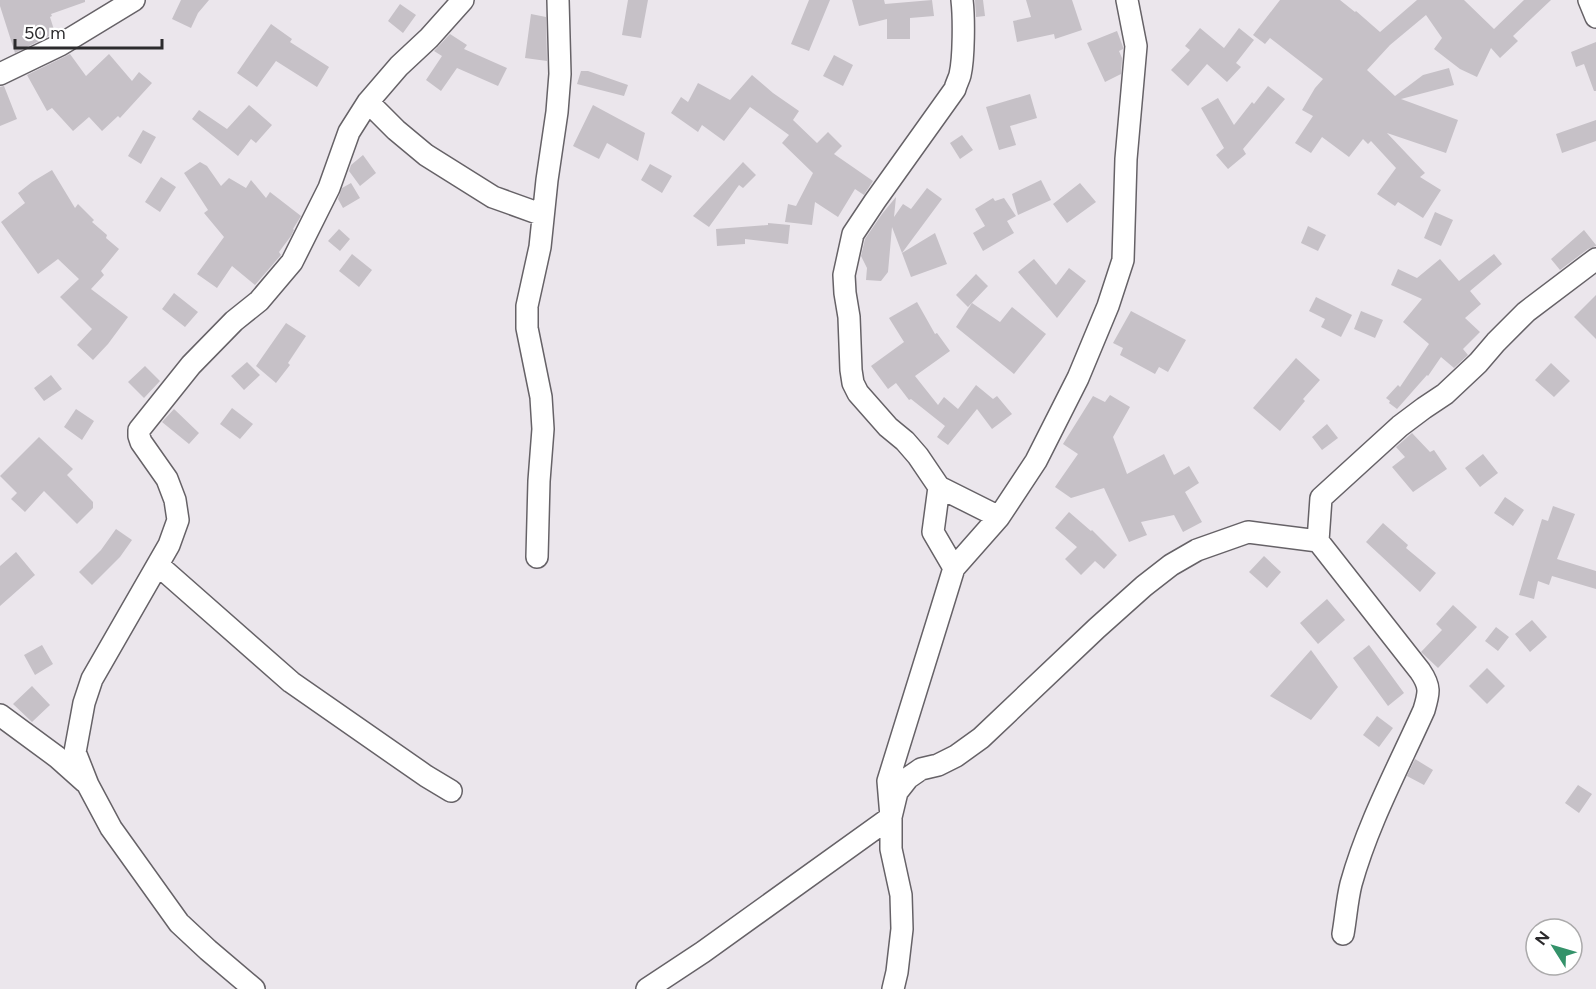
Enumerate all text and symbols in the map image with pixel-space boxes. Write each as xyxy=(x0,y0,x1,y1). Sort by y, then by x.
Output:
scale bar xyxy=(15,12,162,50)
text: 50 m xyxy=(24,22,66,44)
north arrow xyxy=(1524,917,1584,977)
text: N xyxy=(1531,928,1554,949)

